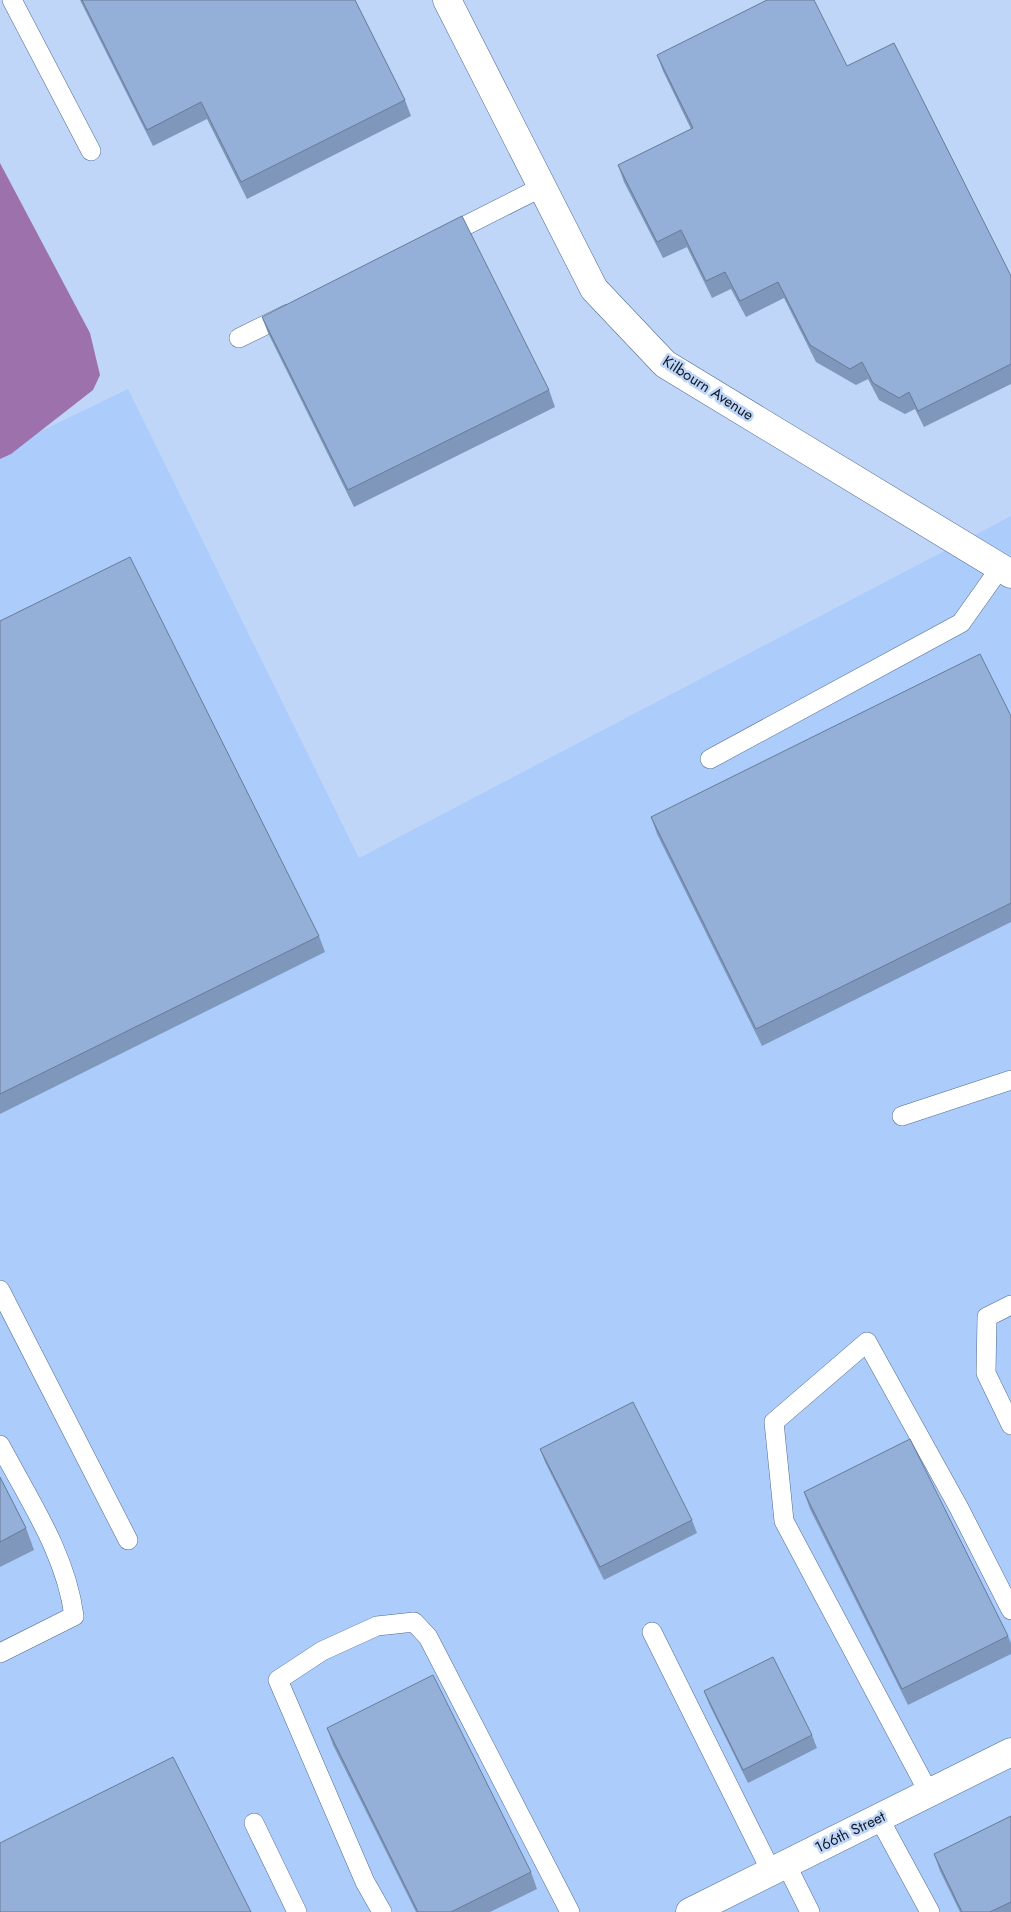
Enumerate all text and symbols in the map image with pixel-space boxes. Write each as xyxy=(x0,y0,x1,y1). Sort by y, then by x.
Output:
street label: Kilbourn Avenue xyxy=(658,350,758,426)
street label: 166th Street xyxy=(811,1805,889,1859)

